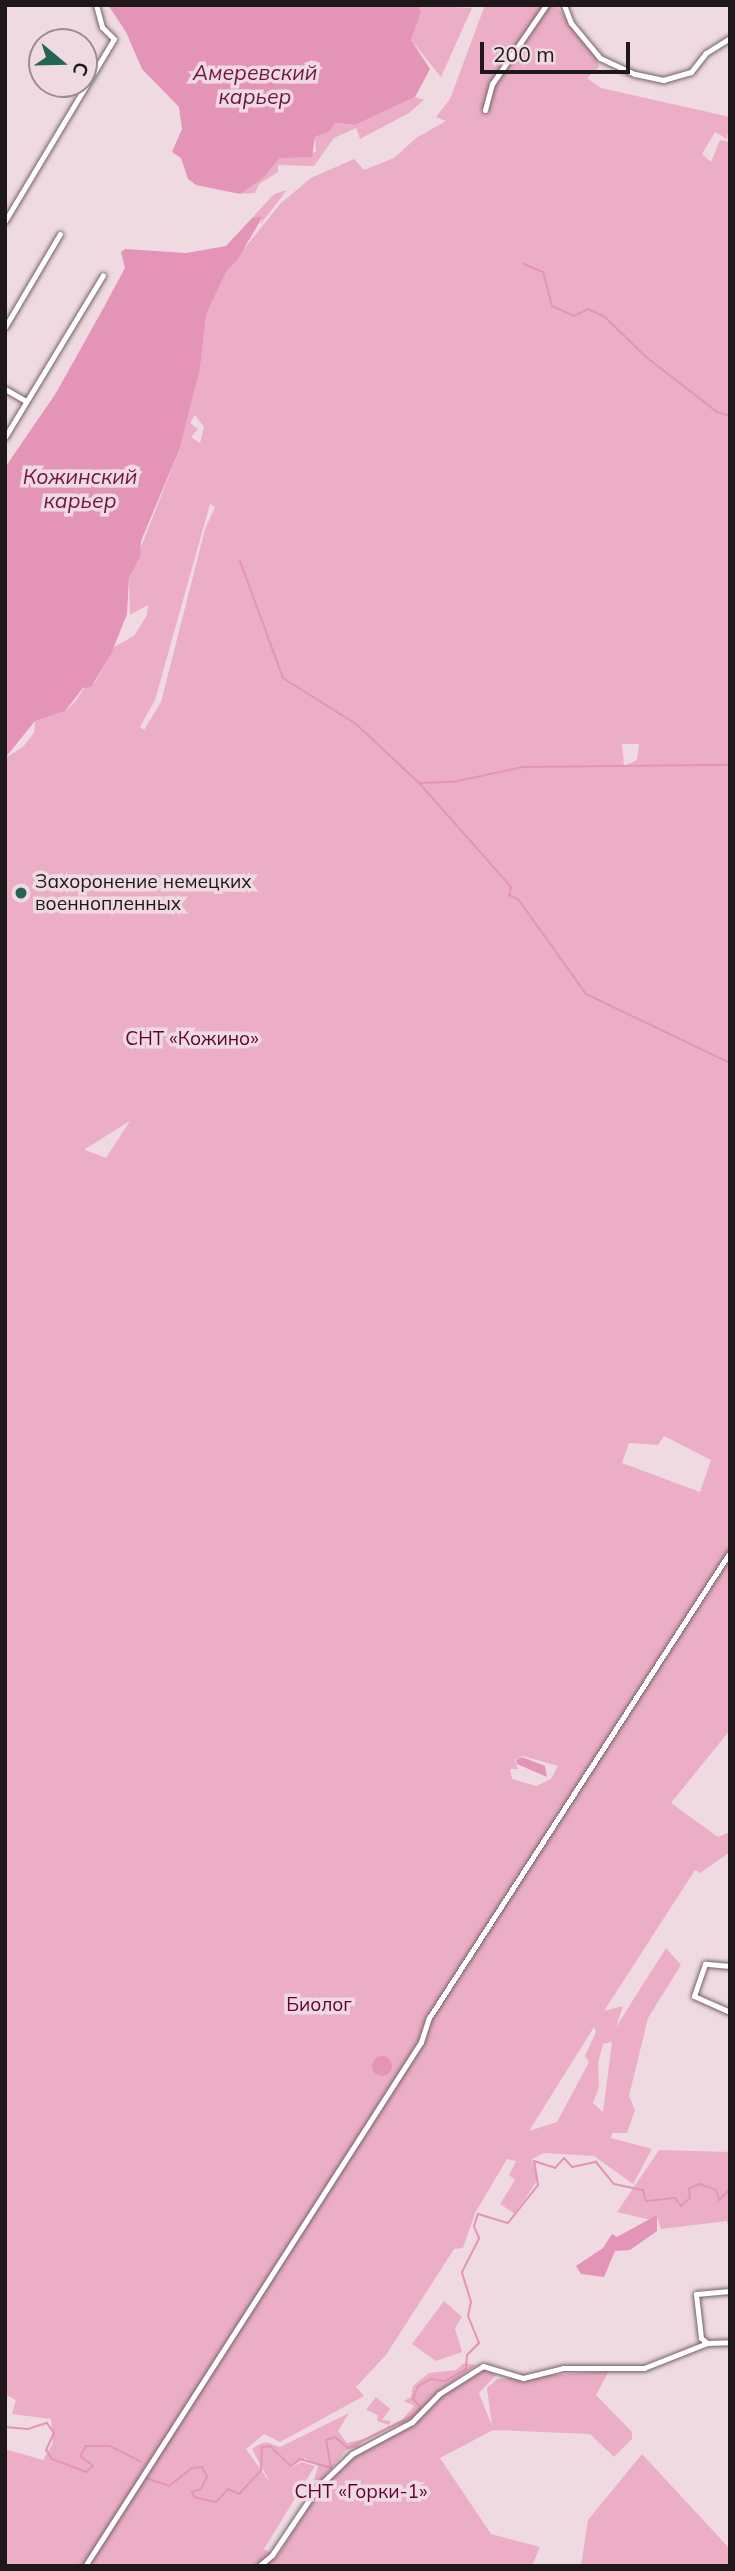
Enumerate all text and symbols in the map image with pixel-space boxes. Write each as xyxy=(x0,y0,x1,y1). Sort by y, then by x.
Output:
north arrow xyxy=(28,28,98,98)
scale bar xyxy=(483,28,634,72)
text: 200 m xyxy=(493,41,555,67)
text: С xyxy=(68,59,94,79)
water label: Амеревский карьер xyxy=(193,59,317,109)
water label: Кожинский карьер xyxy=(23,463,137,513)
place label: Захоронение немецких военнопленных xyxy=(35,871,252,915)
marker: Захоронение немецких военнопленных xyxy=(13,885,29,901)
park label: СНТ «Кожино» xyxy=(125,1028,259,1050)
park label: Биолог xyxy=(286,1994,352,2016)
park label: СНТ «Горки-1» xyxy=(295,2481,427,2503)

